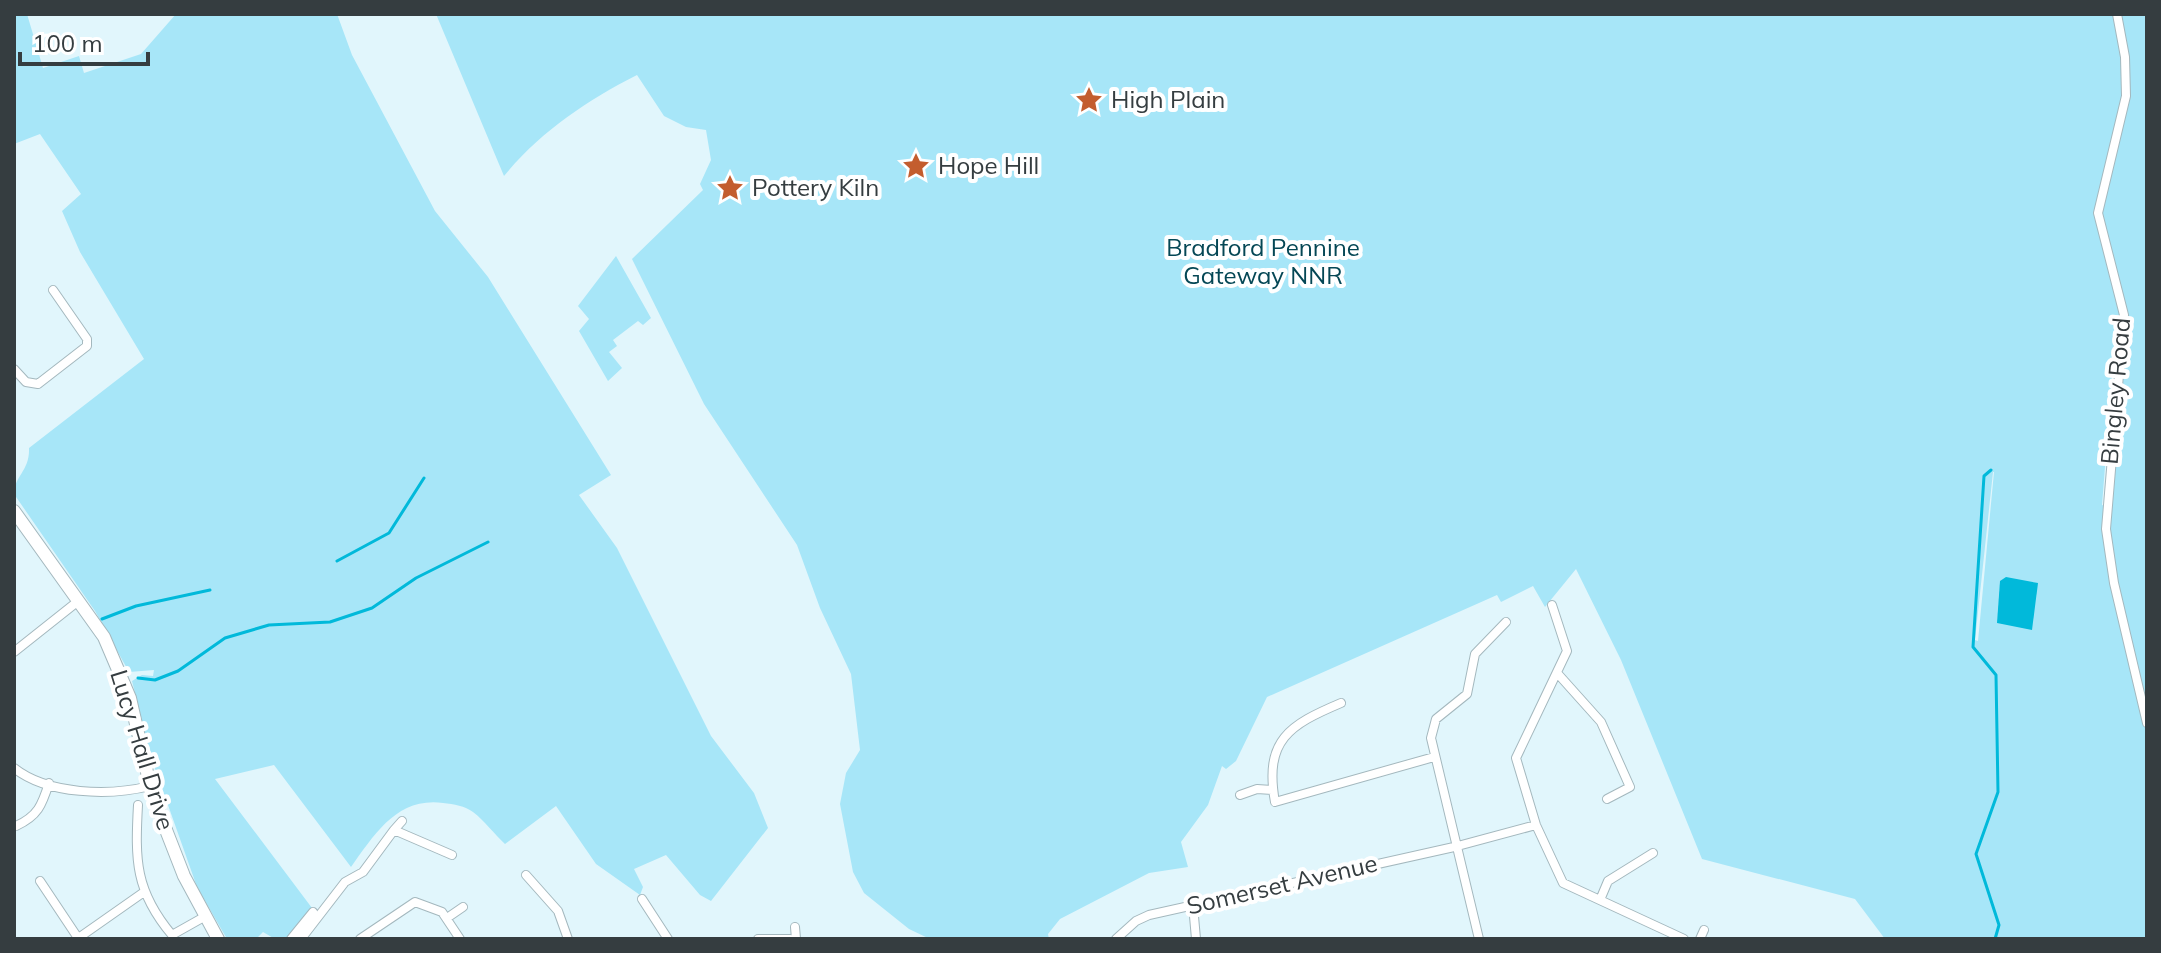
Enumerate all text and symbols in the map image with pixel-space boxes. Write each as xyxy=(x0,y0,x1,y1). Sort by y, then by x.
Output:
scale bar xyxy=(20,16,148,66)
text: 100 m xyxy=(32,28,103,58)
place label: High Plain xyxy=(1111,84,1225,114)
place icon: High Plain xyxy=(1074,85,1104,115)
place label: Hope Hill xyxy=(938,150,1039,180)
place icon: Hope Hill xyxy=(901,151,931,181)
place label: Pottery Kiln xyxy=(752,172,879,202)
place icon: Pottery Kiln xyxy=(715,173,745,203)
park label: Bradford Pennine Gateway NNR xyxy=(1166,232,1360,290)
street label: Bingley Road xyxy=(2094,316,2136,465)
street label: Lucy Hall Drive xyxy=(104,666,182,834)
street label: Somerset Avenue xyxy=(1184,848,1380,921)

